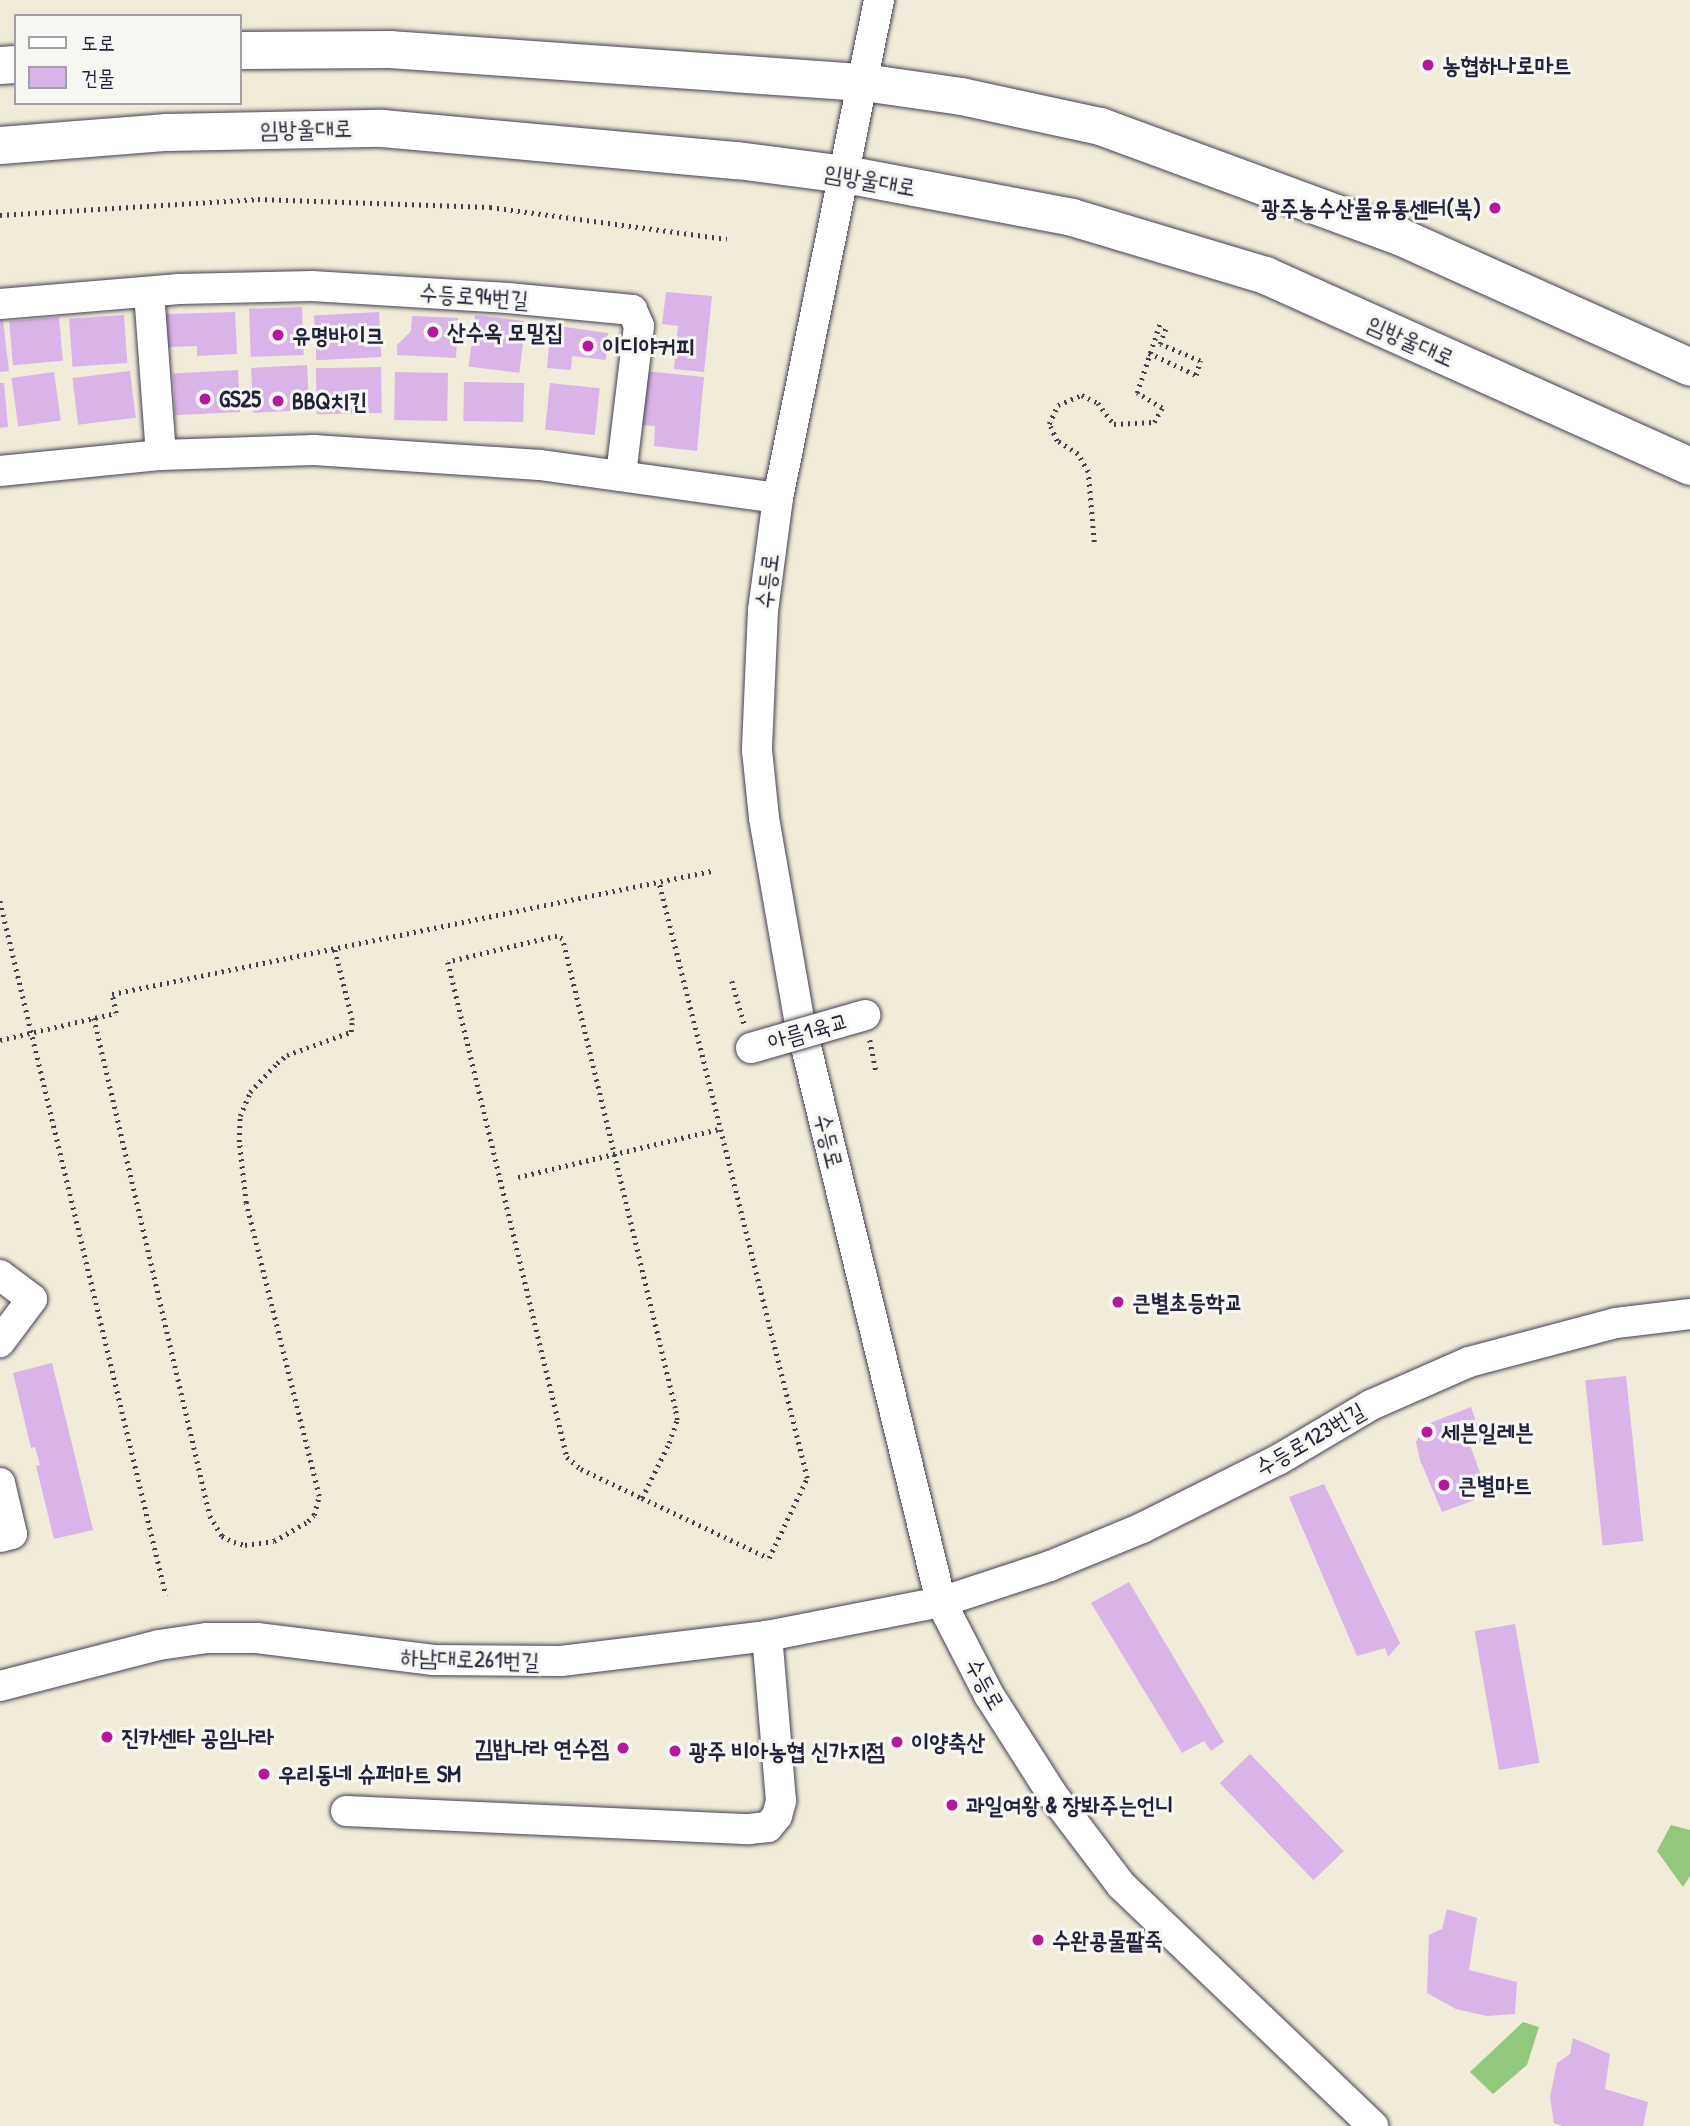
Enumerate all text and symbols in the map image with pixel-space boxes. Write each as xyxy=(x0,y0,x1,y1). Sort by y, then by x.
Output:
legend xyxy=(14,14,242,105)
text: 도로 xyxy=(81,28,115,57)
place label: 농협하나로마트 xyxy=(1442,51,1572,79)
marker: 농협하나로마트 xyxy=(1420,57,1436,73)
text: 건물 xyxy=(81,63,115,92)
street label: 임방울대로 xyxy=(259,114,353,144)
street label: 임방울대로 xyxy=(822,158,918,202)
place label: 광주농수산물유통센터(북) xyxy=(1261,194,1481,222)
marker: 광주농수산물유통센터(북) xyxy=(1487,200,1503,216)
street label: 수등로94번길 xyxy=(418,278,530,314)
street label: 임방울대로 xyxy=(1363,310,1459,372)
place label: 산수옥 모밀집 xyxy=(447,318,563,346)
place label: 유명바이크 xyxy=(292,321,385,349)
marker: 산수옥 모밀집 xyxy=(425,324,441,340)
marker: 유명바이크 xyxy=(270,327,286,343)
place label: 이디야커피 xyxy=(602,332,695,360)
marker: 이디야커피 xyxy=(580,338,596,354)
place label: GS25 xyxy=(219,385,261,413)
place label: BBQ치킨 xyxy=(292,387,367,415)
marker: GS25 xyxy=(197,391,213,407)
marker: BBQ치킨 xyxy=(270,393,286,409)
street label: 수등로 xyxy=(750,552,784,610)
street label: 아름1육교 xyxy=(765,1006,851,1056)
street label: 수등로 xyxy=(809,1111,849,1171)
place label: 큰별초등학교 xyxy=(1132,1288,1243,1316)
marker: 큰별초등학교 xyxy=(1110,1294,1126,1310)
street label: 수등로123번길 xyxy=(1250,1397,1370,1481)
place label: 세븐일레븐 xyxy=(1441,1418,1534,1446)
marker: 세븐일레븐 xyxy=(1419,1424,1435,1440)
place label: 큰별마트 xyxy=(1458,1471,1532,1499)
marker: 큰별마트 xyxy=(1436,1477,1452,1493)
street label: 하남대로261번길 xyxy=(400,1643,540,1675)
street label: 수등로 xyxy=(959,1653,1011,1715)
place label: 진카센타 공임나라 xyxy=(121,1723,274,1751)
place label: 이양축산 xyxy=(911,1728,985,1756)
marker: 진카센타 공임나라 xyxy=(99,1729,115,1745)
place label: 김밥나라 연수점 xyxy=(474,1734,609,1762)
marker: 이양축산 xyxy=(889,1734,905,1750)
place label: 광주 비아농협 신가지점 xyxy=(689,1737,885,1765)
marker: 김밥나라 연수점 xyxy=(615,1740,631,1756)
marker: 광주 비아농협 신가지점 xyxy=(667,1743,683,1759)
place label: 우리동네 슈퍼마트 SM xyxy=(278,1760,461,1788)
marker: 우리동네 슈퍼마트 SM xyxy=(256,1766,272,1782)
place label: 과일여왕 & 장봐주는언니 xyxy=(966,1791,1174,1819)
marker: 과일여왕 & 장봐주는언니 xyxy=(944,1797,960,1813)
place label: 수완콩물팥죽 xyxy=(1052,1926,1163,1954)
marker: 수완콩물팥죽 xyxy=(1030,1932,1046,1948)

